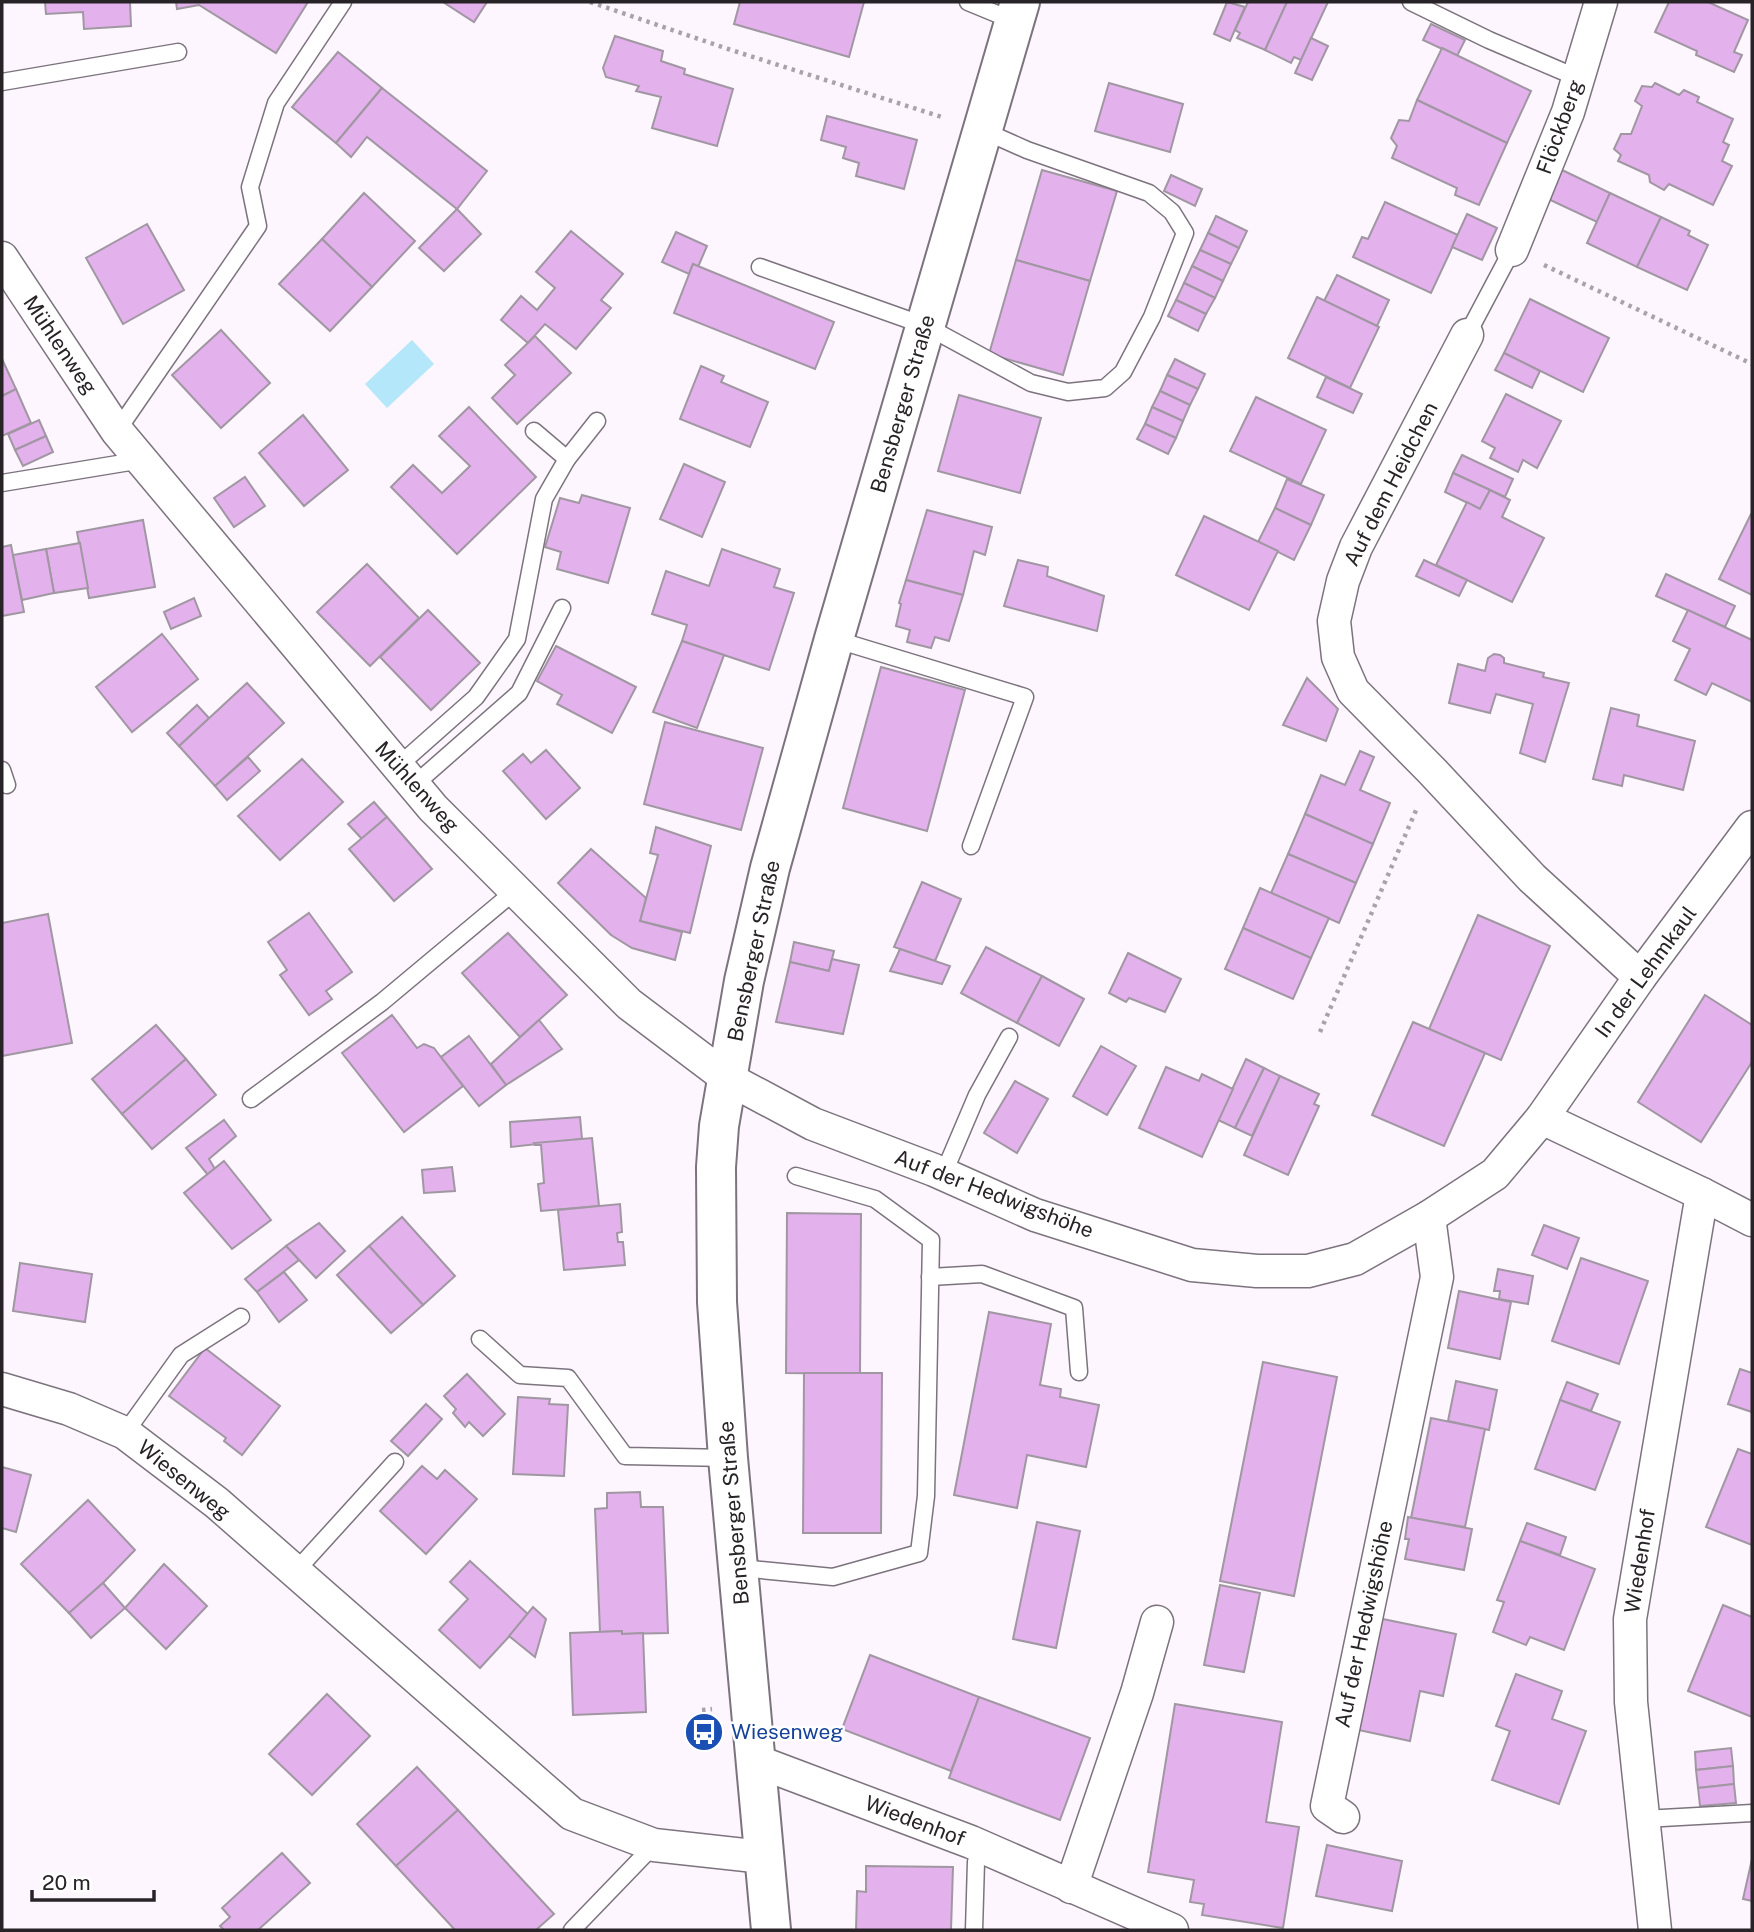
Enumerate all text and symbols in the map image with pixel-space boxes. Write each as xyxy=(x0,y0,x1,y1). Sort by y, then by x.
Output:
street label: Flöckberg xyxy=(1531,76,1588,177)
street label: Mühlenweg xyxy=(18,291,103,399)
street label: Bensberger Straße xyxy=(865,312,940,496)
street label: Auf dem Heidchen xyxy=(1338,398,1443,570)
street label: Mühlenweg xyxy=(370,736,465,837)
street label: Bensberger Straße xyxy=(722,858,785,1044)
street label: In der Lehmkaul xyxy=(1590,901,1702,1042)
street label: Auf der Hedwigshöhe xyxy=(891,1144,1097,1243)
street label: Bensberger Straße xyxy=(713,1420,754,1606)
street label: Wiesenweg xyxy=(133,1435,236,1525)
street label: Wiedenhof xyxy=(1619,1507,1660,1615)
street label: Auf der Hedwigshöhe xyxy=(1329,1518,1398,1730)
bus stop icon: Wiesenweg xyxy=(683,1711,725,1753)
place label: Wiesenweg xyxy=(731,1719,843,1744)
street label: Wiedenhof xyxy=(861,1790,969,1851)
scale bar xyxy=(32,1858,154,1902)
text: 20 m xyxy=(42,1870,91,1895)

